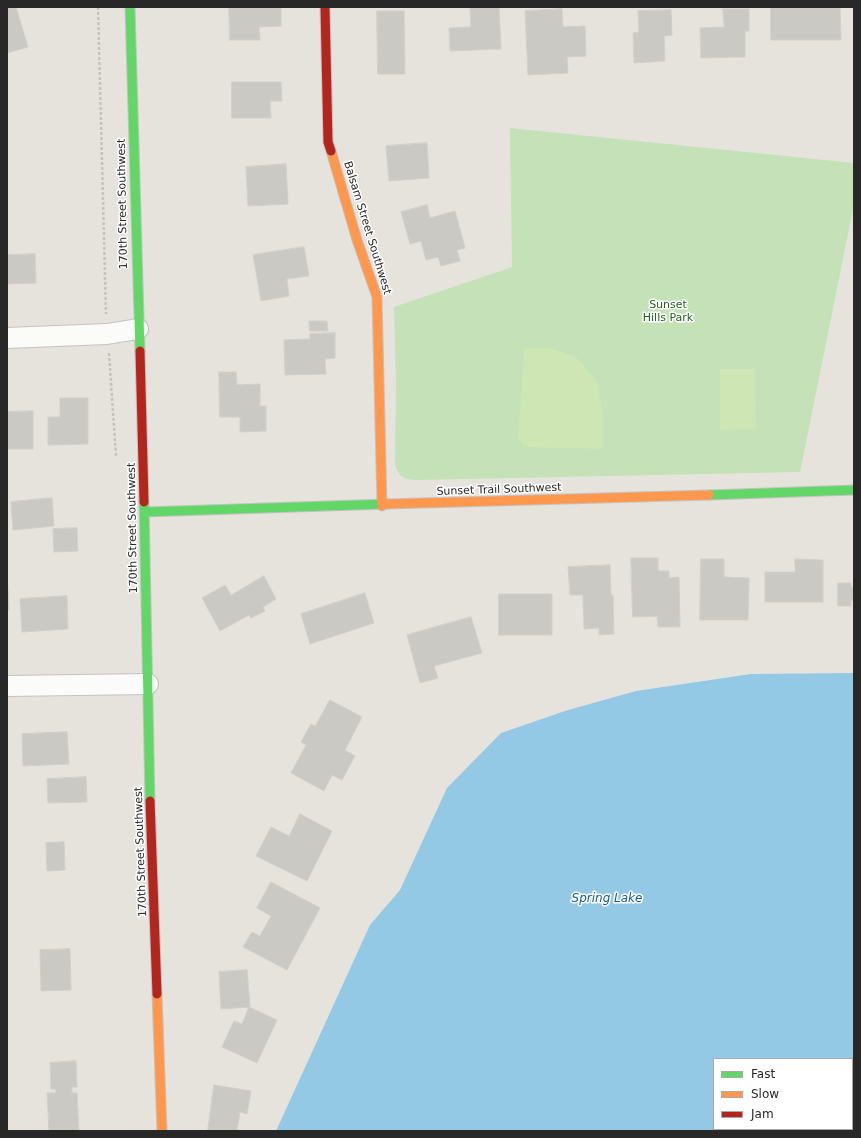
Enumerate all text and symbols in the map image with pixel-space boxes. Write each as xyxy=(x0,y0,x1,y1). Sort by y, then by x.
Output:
street label: 170th Street Southwest xyxy=(115,139,131,269)
street label: Balsam Street Southwest xyxy=(340,160,394,296)
park label: Sunset Hills Park xyxy=(643,298,693,324)
street label: 170th Street Southwest xyxy=(125,463,141,593)
street label: Sunset Trail Southwest xyxy=(436,481,562,499)
street label: 170th Street Southwest xyxy=(132,787,150,917)
water label: Spring Lake xyxy=(572,892,642,906)
legend xyxy=(713,1058,853,1130)
text: Fast xyxy=(751,1067,775,1081)
text: Slow xyxy=(751,1087,779,1101)
text: Jam xyxy=(751,1107,774,1121)

